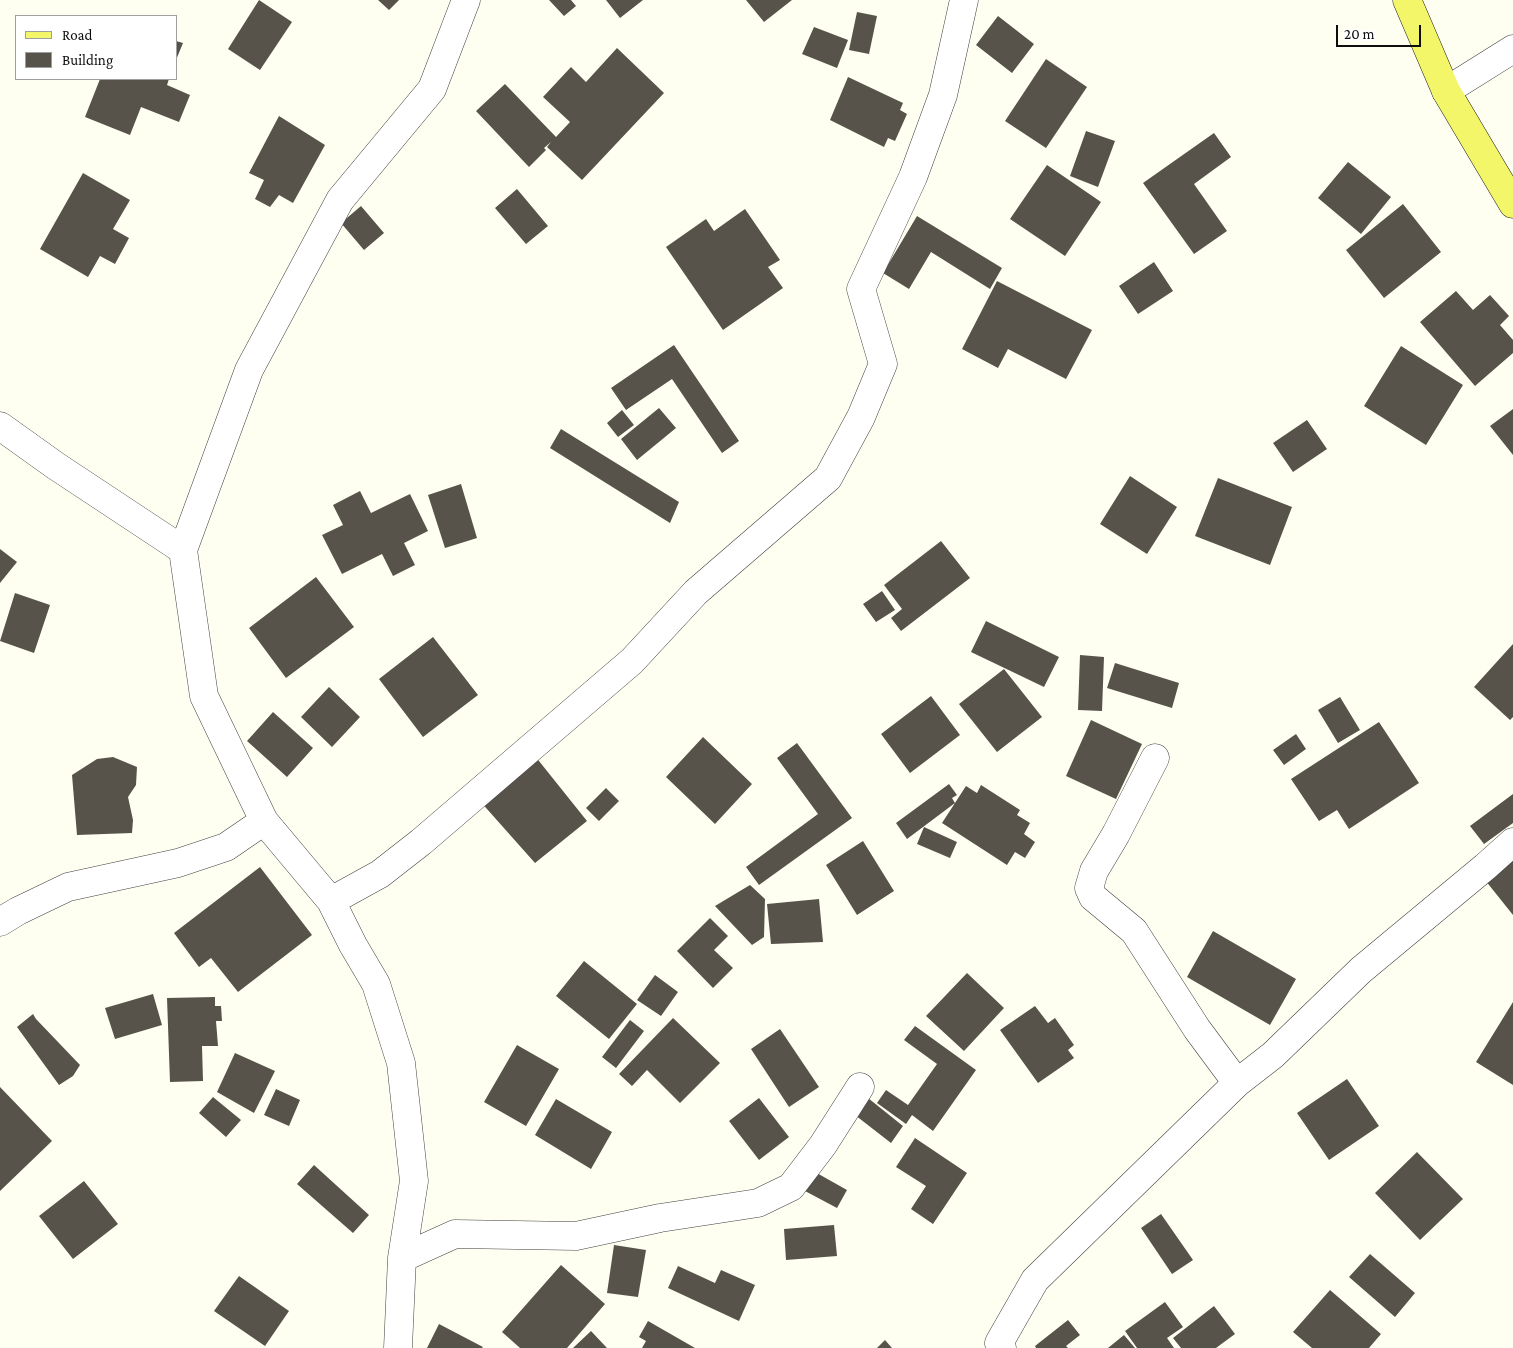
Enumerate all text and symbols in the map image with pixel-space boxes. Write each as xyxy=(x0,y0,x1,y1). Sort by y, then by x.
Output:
legend xyxy=(15,15,178,80)
scale bar xyxy=(1338,15,1423,47)
text: 20 m xyxy=(1344,26,1375,42)
text: Road xyxy=(62,27,92,43)
text: Building xyxy=(62,52,113,68)

